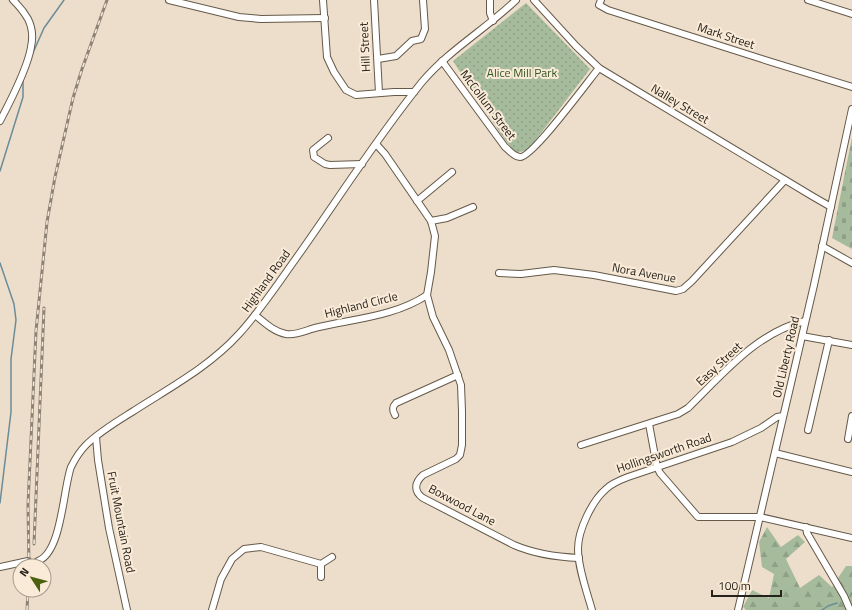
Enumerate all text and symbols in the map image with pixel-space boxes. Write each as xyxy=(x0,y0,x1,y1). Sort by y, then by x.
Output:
street label: Mark Street xyxy=(695,17,758,54)
street label: Hill Street xyxy=(354,21,375,72)
park label: Alice Mill Park xyxy=(487,63,557,82)
street label: McCollum Street xyxy=(456,66,522,144)
street label: Nalley Street xyxy=(648,79,714,129)
street label: Highland Road xyxy=(236,245,295,316)
street label: Nora Avenue xyxy=(611,258,678,287)
street label: Highland Circle xyxy=(322,286,399,323)
street label: Old Liberty Road xyxy=(767,314,804,400)
street label: Easy Street xyxy=(691,337,747,390)
street label: Hollingsworth Road xyxy=(614,427,714,478)
street label: Fruit Mountain Road xyxy=(102,469,141,574)
street label: Boxwood Lane xyxy=(425,479,499,530)
north arrow xyxy=(12,558,52,598)
text: N xyxy=(15,564,33,580)
scale bar xyxy=(712,572,781,598)
text: 100 m xyxy=(718,576,751,595)

